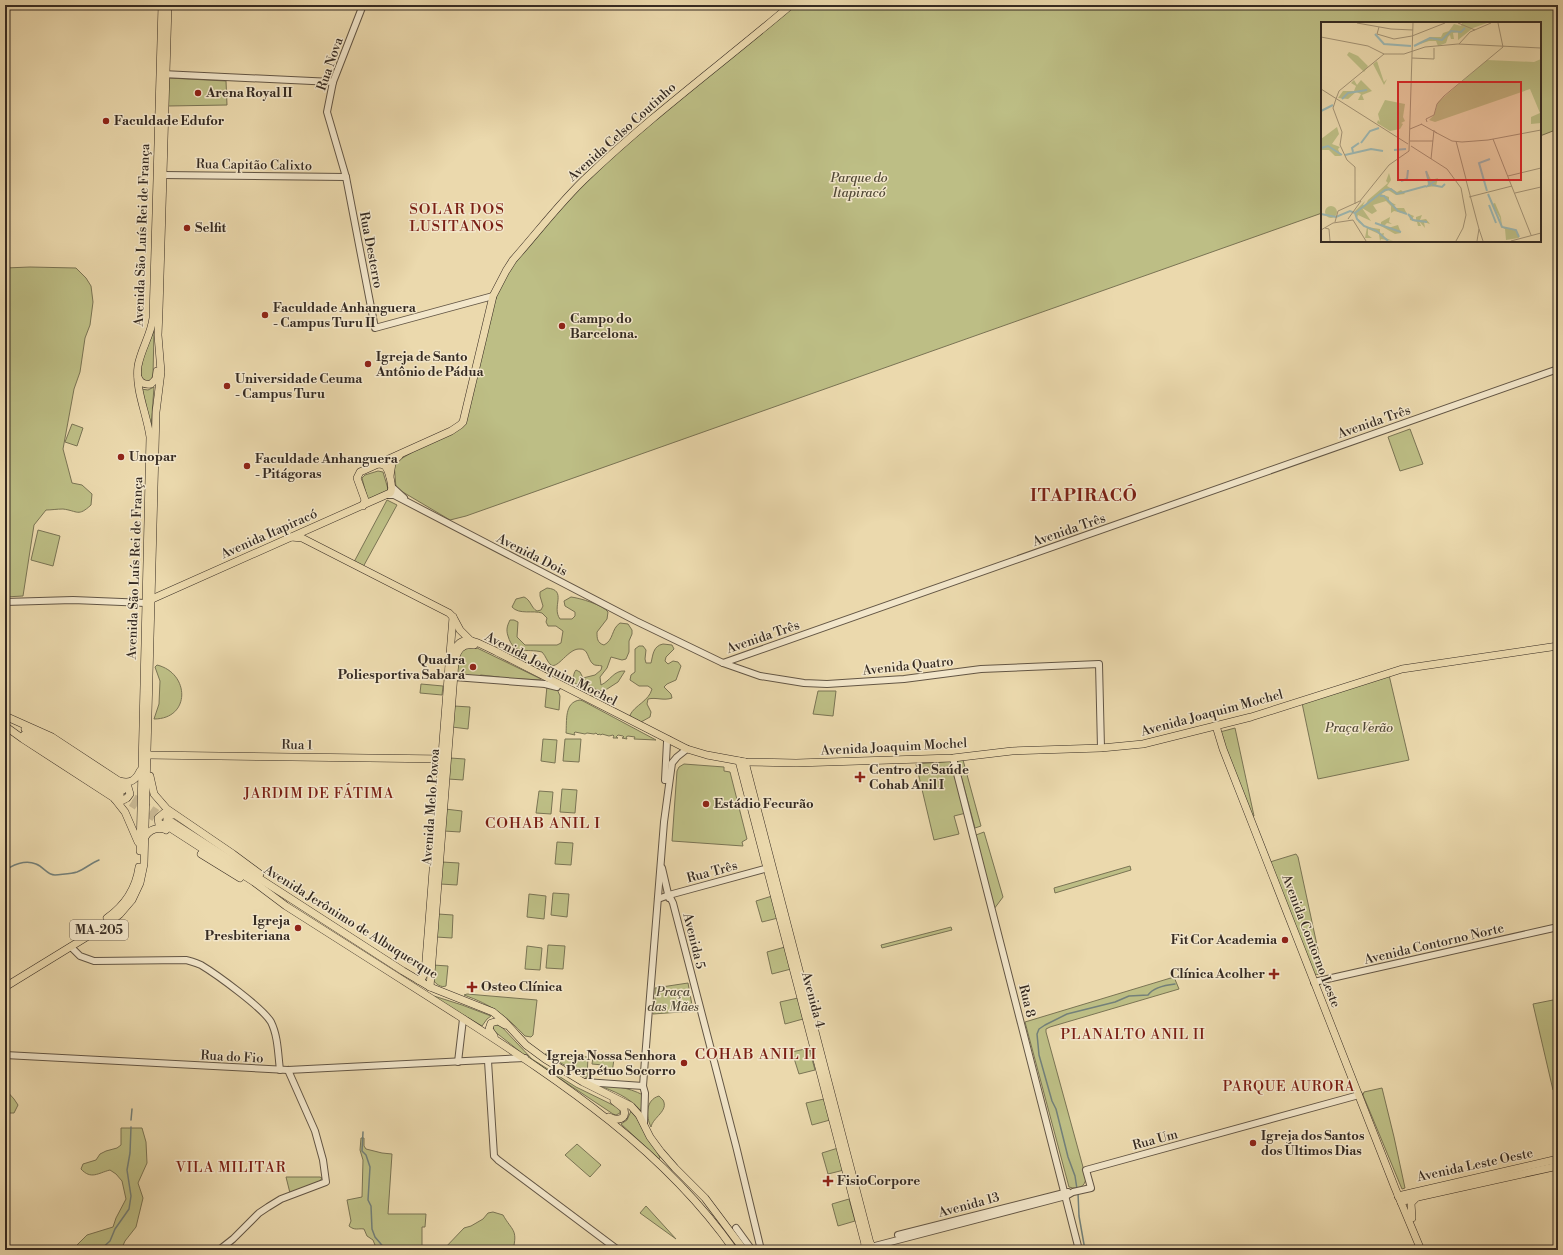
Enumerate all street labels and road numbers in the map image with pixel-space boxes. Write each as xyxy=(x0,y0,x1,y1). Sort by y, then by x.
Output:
street label: Rua Nova xyxy=(313,35,347,93)
street label: Avenida Celso Coutinho xyxy=(564,79,679,186)
street label: Avenida São Luís Rei de França xyxy=(131,143,153,328)
street label: Rua Capitão Calixto xyxy=(196,156,312,174)
street label: Rua Desterro xyxy=(356,210,386,290)
street label: Avenida Três xyxy=(1334,402,1413,442)
street label: Avenida São Luís Rei de França xyxy=(124,476,146,661)
street label: Avenida Itapiracó xyxy=(217,506,320,563)
street label: Avenida Três xyxy=(1029,510,1108,550)
street label: Avenida Dois xyxy=(493,530,570,580)
street label: Avenida Três xyxy=(723,617,802,657)
street label: Avenida Joaquim Mochel xyxy=(481,628,620,709)
street label: Avenida Quatro xyxy=(861,653,954,679)
street label: Avenida Joaquim Mochel xyxy=(1138,686,1285,740)
street label: Avenida Joaquim Mochel xyxy=(819,735,968,759)
street label: Rua 1 xyxy=(281,737,313,753)
street label: Avenida Melo Povoa xyxy=(419,748,443,867)
street label: Rua Três xyxy=(685,857,739,886)
street label: Avenida Jerônimo de Albuquerque xyxy=(260,861,441,982)
street label: Avenida Contorno Leste xyxy=(1278,871,1344,1010)
street label: Avenida 5 xyxy=(679,910,709,971)
road number: MA-205 xyxy=(70,920,128,940)
street label: Avenida Contorno Norte xyxy=(1362,920,1506,968)
street label: Avenida 4 xyxy=(798,969,828,1030)
street label: Rua 8 xyxy=(1015,983,1039,1019)
street label: Rua do Fio xyxy=(200,1047,264,1067)
street label: Rua Um xyxy=(1131,1126,1180,1154)
street label: Avenida Leste Oeste xyxy=(1415,1145,1535,1185)
street label: Avenida 13 xyxy=(936,1189,1001,1221)

